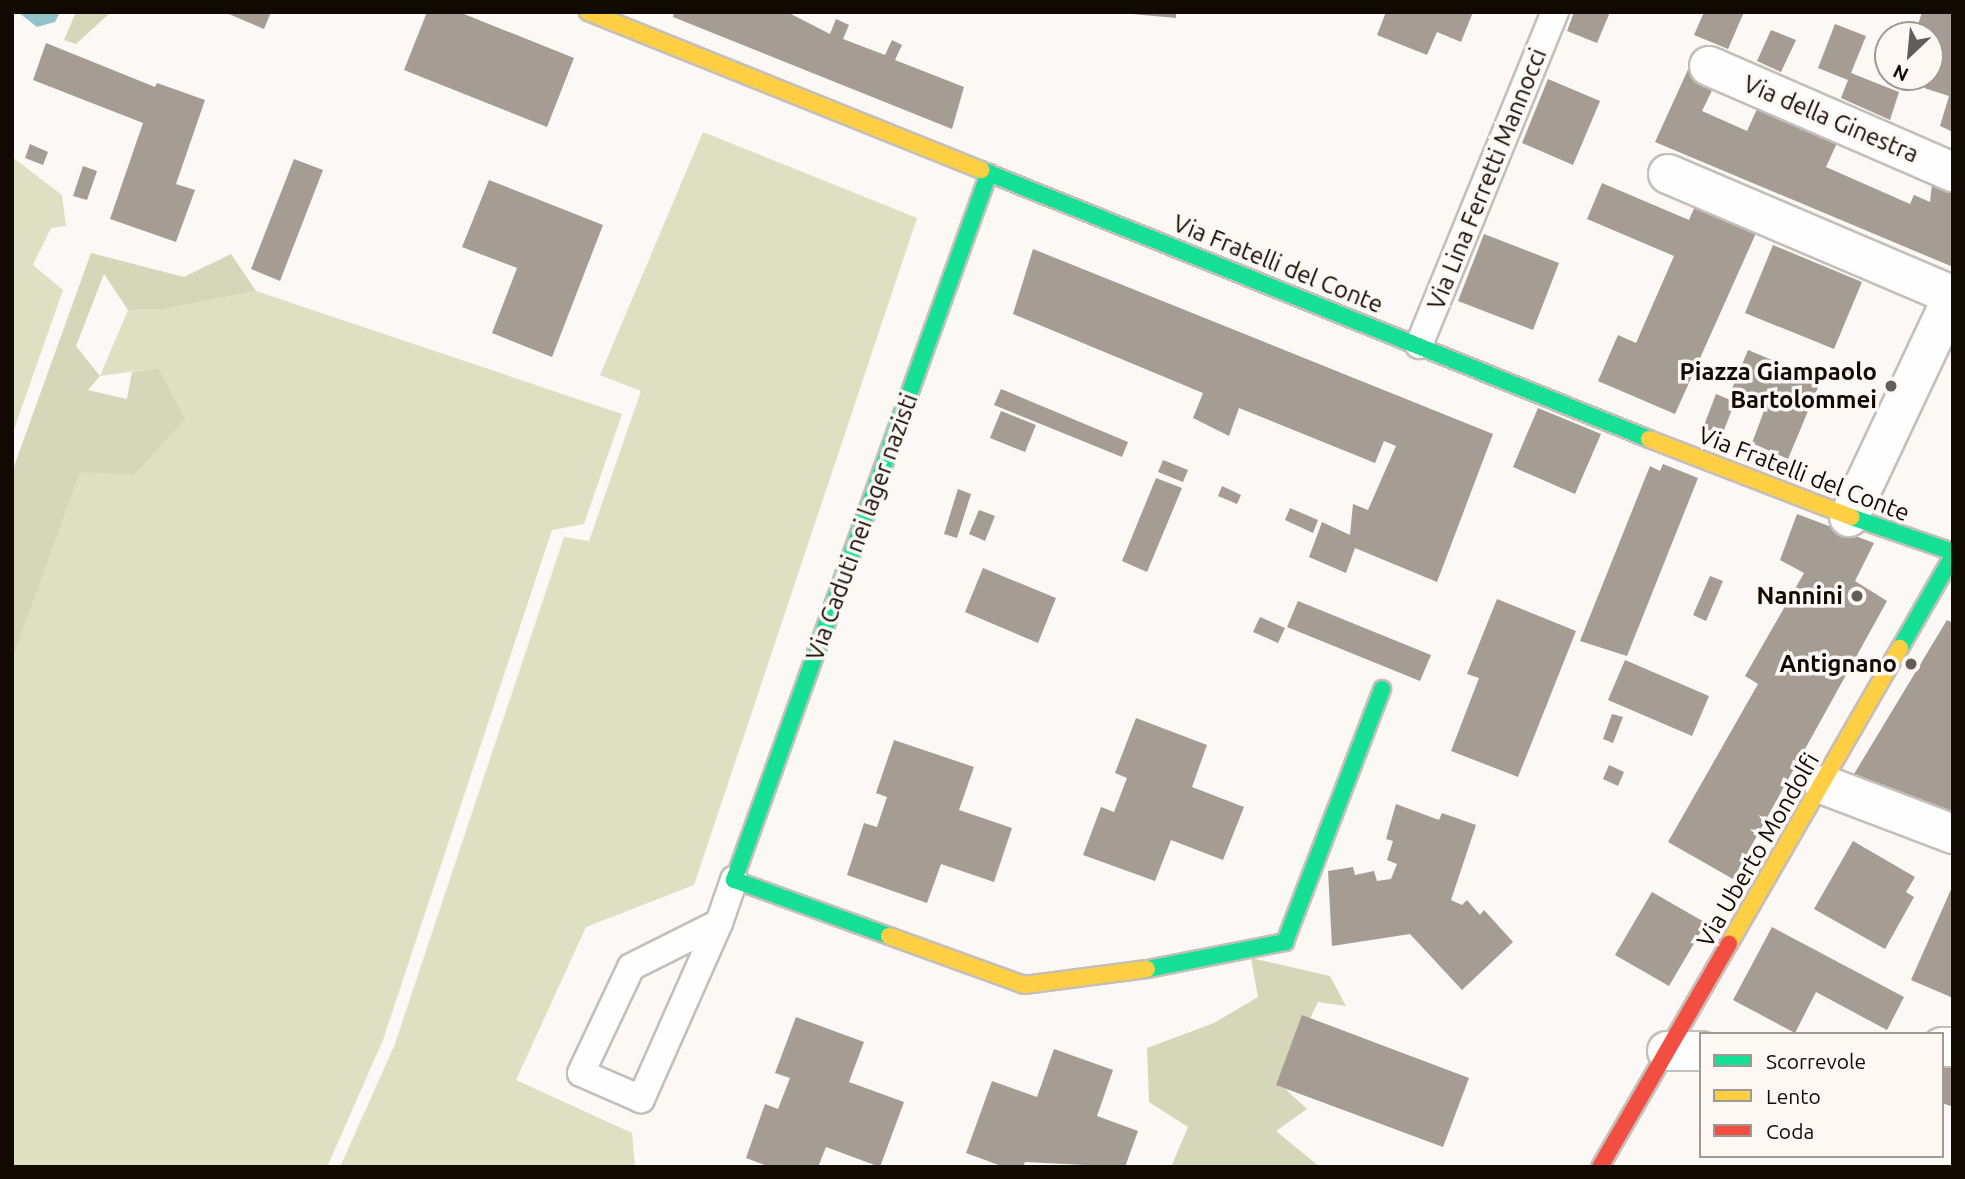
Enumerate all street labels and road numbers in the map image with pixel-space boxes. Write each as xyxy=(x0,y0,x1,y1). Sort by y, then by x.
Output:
street label: Via Lina Ferretti Mannocci xyxy=(1421,44,1553,314)
street label: Via della Ginestra xyxy=(1739,69,1923,169)
street label: Via Fratelli del Conte xyxy=(1169,209,1387,319)
street label: Via Caduti nei lager nazisti xyxy=(800,389,924,665)
street label: Via Fratelli del Conte xyxy=(1694,420,1914,528)
street label: Via Uberto Mondolfi xyxy=(1691,748,1825,952)

